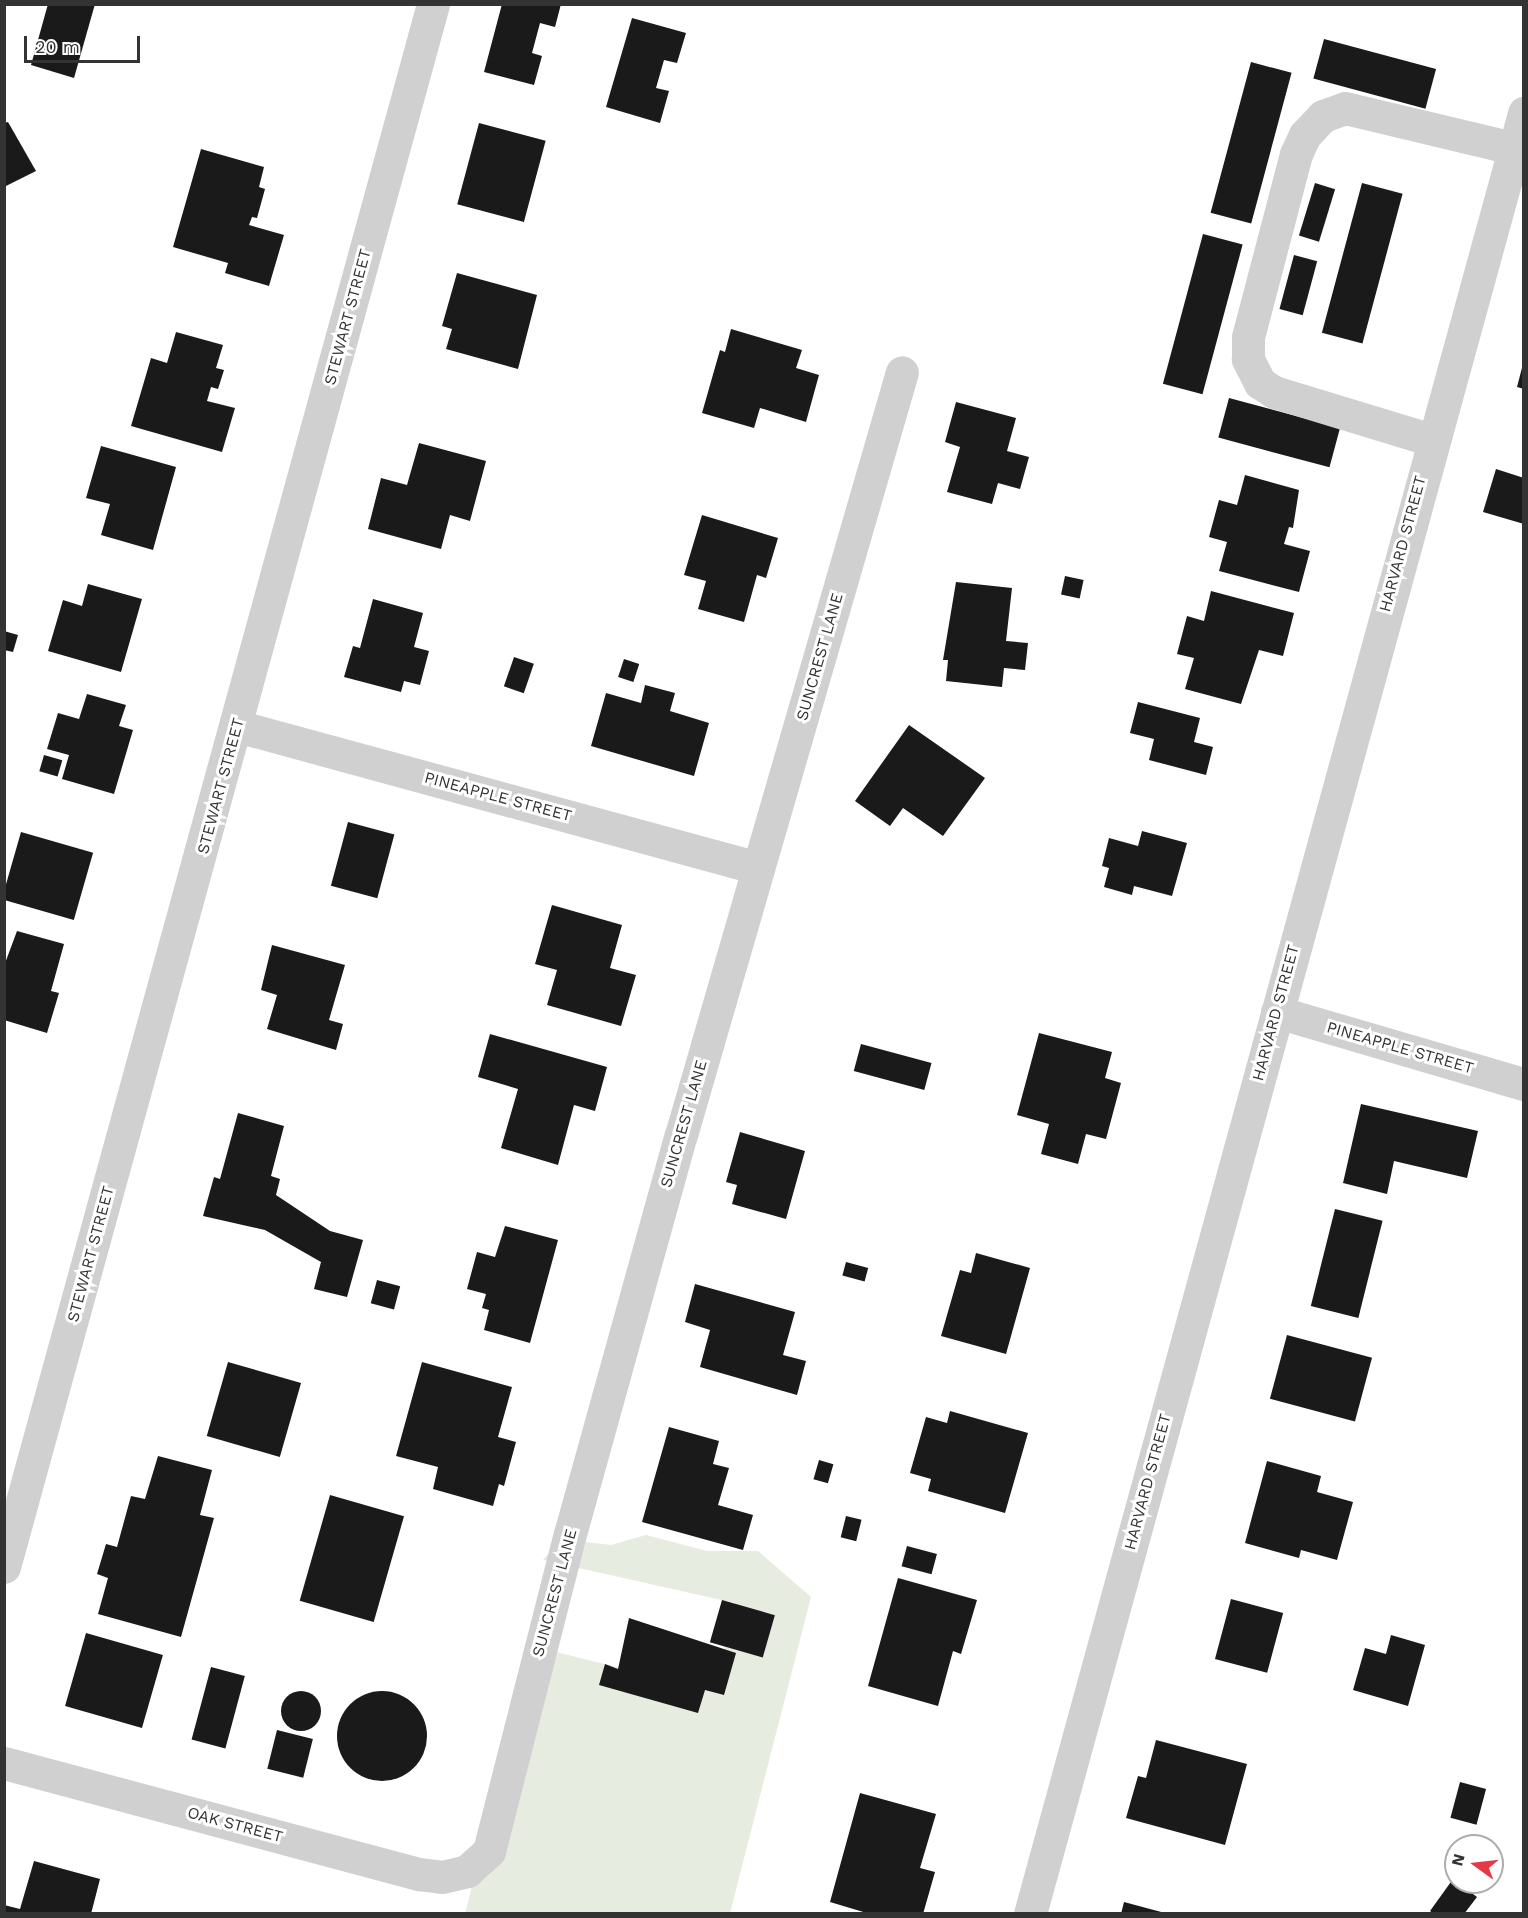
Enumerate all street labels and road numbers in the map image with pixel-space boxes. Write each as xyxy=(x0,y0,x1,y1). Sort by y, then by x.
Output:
street label: STEWART STREET xyxy=(321,247,375,387)
street label: HARVARD STREET xyxy=(1376,474,1430,614)
street label: SUNCREST LANE xyxy=(793,591,847,723)
street label: STEWART STREET xyxy=(194,716,248,856)
street label: PINEAPPLE STREET xyxy=(422,768,574,826)
street label: HARVARD STREET xyxy=(1249,943,1303,1083)
street label: PINEAPPLE STREET xyxy=(1324,1018,1476,1078)
street label: SUNCREST LANE xyxy=(657,1058,711,1190)
street label: STEWART STREET xyxy=(64,1184,118,1324)
street label: HARVARD STREET xyxy=(1121,1412,1175,1552)
street label: SUNCREST LANE xyxy=(529,1527,581,1659)
street label: OAK STREET xyxy=(185,1803,285,1847)

